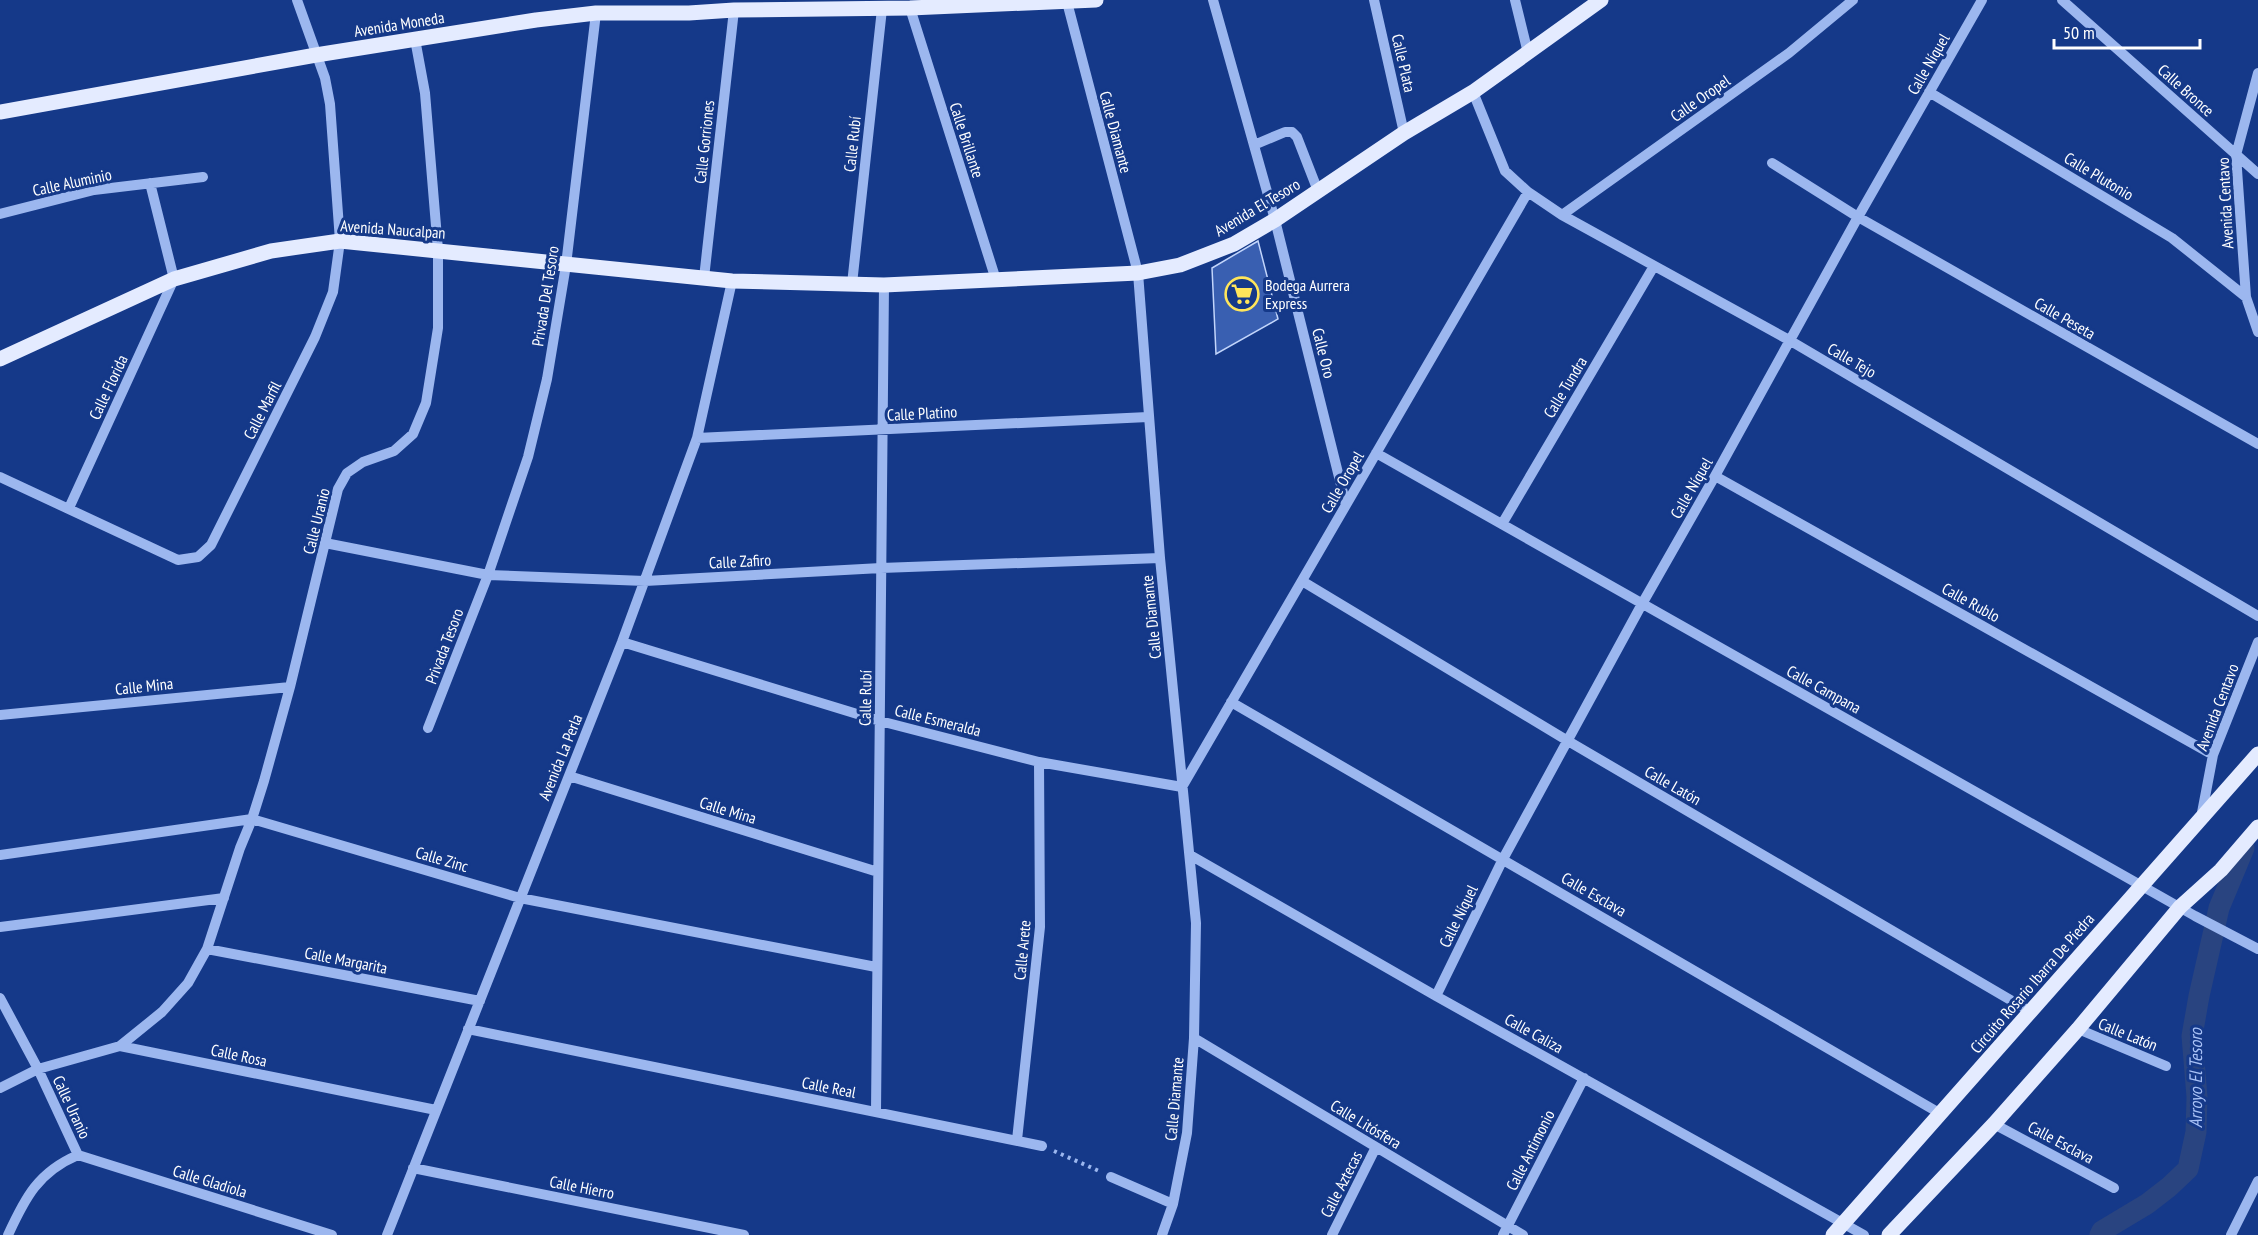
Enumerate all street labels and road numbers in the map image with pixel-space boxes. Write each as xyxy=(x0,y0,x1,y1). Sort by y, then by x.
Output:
street label: Avenida Moneda xyxy=(352,7,446,41)
street label: Calle Níquel xyxy=(1903,30,1954,98)
street label: Calle Plata xyxy=(1388,32,1420,94)
street label: Calle Bronce xyxy=(2154,60,2218,120)
street label: Calle Oropel xyxy=(1666,70,1734,126)
street label: Calle Diamante xyxy=(1095,89,1137,175)
street label: Calle Gorriones xyxy=(690,99,718,185)
street label: Calle Brillante xyxy=(945,100,989,180)
street label: Calle Rubí xyxy=(839,115,865,173)
street label: Calle Plutonio xyxy=(2061,147,2137,205)
street label: Avenida Centavo xyxy=(2213,157,2237,249)
street label: Calle Aluminio xyxy=(31,164,113,200)
street label: Avenida El Tesoro xyxy=(1211,174,1304,240)
street label: Avenida Naucalpan xyxy=(340,215,446,243)
street label: Privada Del Tesoro xyxy=(527,244,563,348)
street label: Calle Peseta xyxy=(2031,293,2099,343)
street label: Calle Oro xyxy=(1308,326,1340,380)
street label: Calle Tejo xyxy=(1824,338,1880,382)
street label: Calle Florida xyxy=(84,351,132,423)
street label: Calle Tundra xyxy=(1539,353,1591,421)
street label: Calle Marfil xyxy=(239,377,285,442)
street label: Calle Platino xyxy=(886,401,958,425)
street label: Calle Oropel xyxy=(1316,447,1368,517)
street label: Calle Níquel xyxy=(1666,454,1717,522)
street label: Calle Uranio xyxy=(298,486,334,556)
street label: Calle Zafiro xyxy=(708,549,772,573)
street label: Calle Diamante xyxy=(1137,574,1165,660)
street label: Calle Rublo xyxy=(1939,578,2004,626)
street label: Privada Tesoro xyxy=(420,605,468,687)
street label: Calle Campana xyxy=(1783,660,1865,718)
street label: Avenida Centavo xyxy=(2191,661,2243,753)
street label: Calle Rubí xyxy=(855,669,875,726)
street label: Calle Mina xyxy=(114,673,174,699)
street label: Calle Esmeralda xyxy=(893,700,983,740)
street label: Avenida La Perla xyxy=(534,711,586,803)
street label: Calle Latón xyxy=(1641,761,1705,809)
street label: Calle Mina xyxy=(697,792,759,828)
street label: Calle Zinc xyxy=(413,842,471,876)
street label: Calle Esclava xyxy=(1558,867,1630,921)
street label: Calle Níquel xyxy=(1434,881,1482,951)
street label: Circuito Rosario Ibarra De Piedra xyxy=(1966,909,2098,1057)
street label: Calle Arete xyxy=(1009,919,1035,981)
street label: Calle Margarita xyxy=(303,942,389,978)
street label: Calle Caliza xyxy=(1501,1009,1567,1057)
street label: Calle Latón xyxy=(2096,1013,2160,1055)
street label: Calle Rosa xyxy=(209,1039,269,1071)
street label: Calle Diamante xyxy=(1160,1056,1188,1142)
street label: Calle Uranio xyxy=(49,1072,95,1142)
street label: Calle Real xyxy=(800,1072,858,1102)
street label: Calle Litósfera xyxy=(1327,1095,1405,1153)
street label: Calle Antimonio xyxy=(1501,1106,1559,1194)
street label: Calle Esclava xyxy=(2025,1116,2097,1168)
street label: Calle Aztecas xyxy=(1316,1147,1366,1221)
street label: Calle Gladiola xyxy=(171,1160,249,1202)
street label: Calle Hierro xyxy=(548,1171,616,1203)

